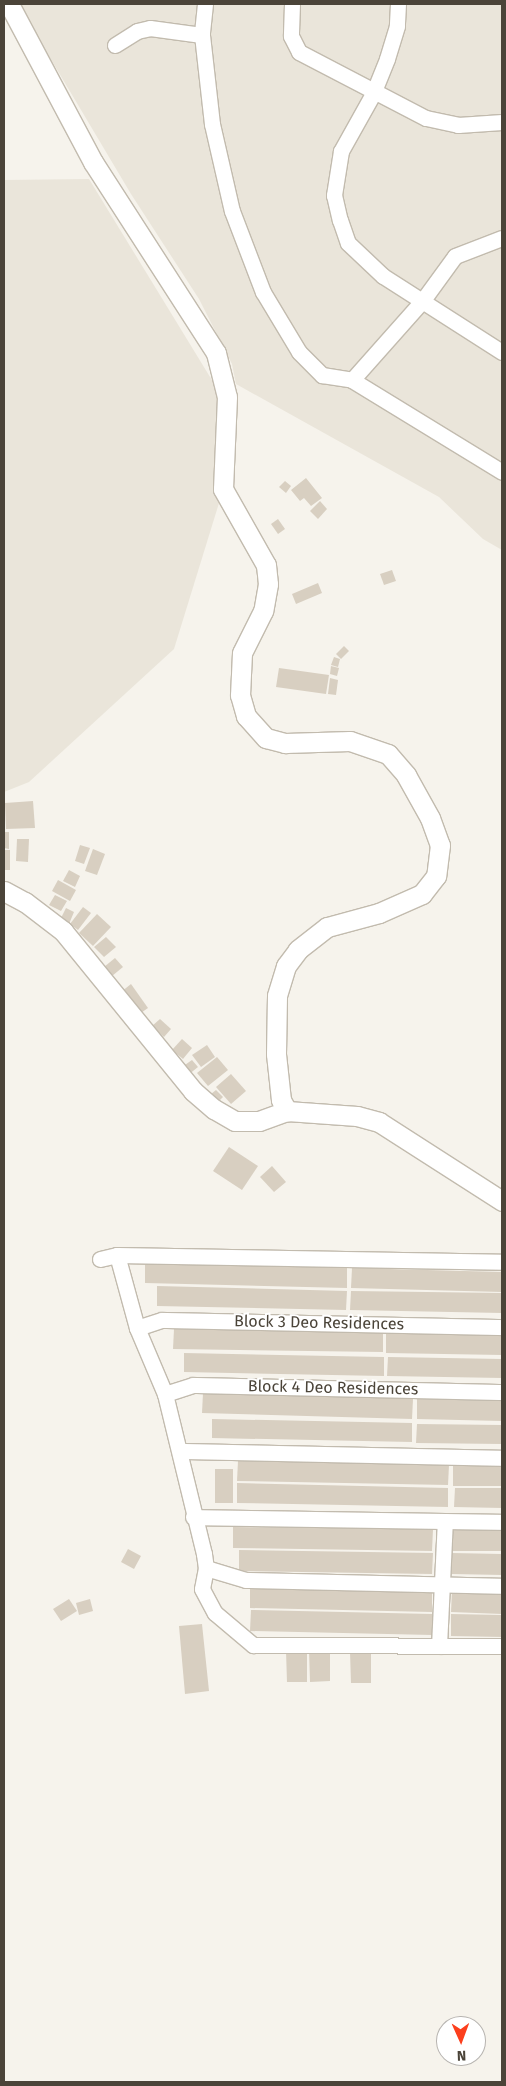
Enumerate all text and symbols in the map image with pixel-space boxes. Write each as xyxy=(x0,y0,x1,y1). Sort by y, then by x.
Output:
street label: Block 3 Deo Residences xyxy=(234,1312,404,1334)
street label: Block 4 Deo Residences xyxy=(248,1377,418,1399)
north arrow xyxy=(436,2016,486,2066)
text: N xyxy=(457,2047,466,2064)

